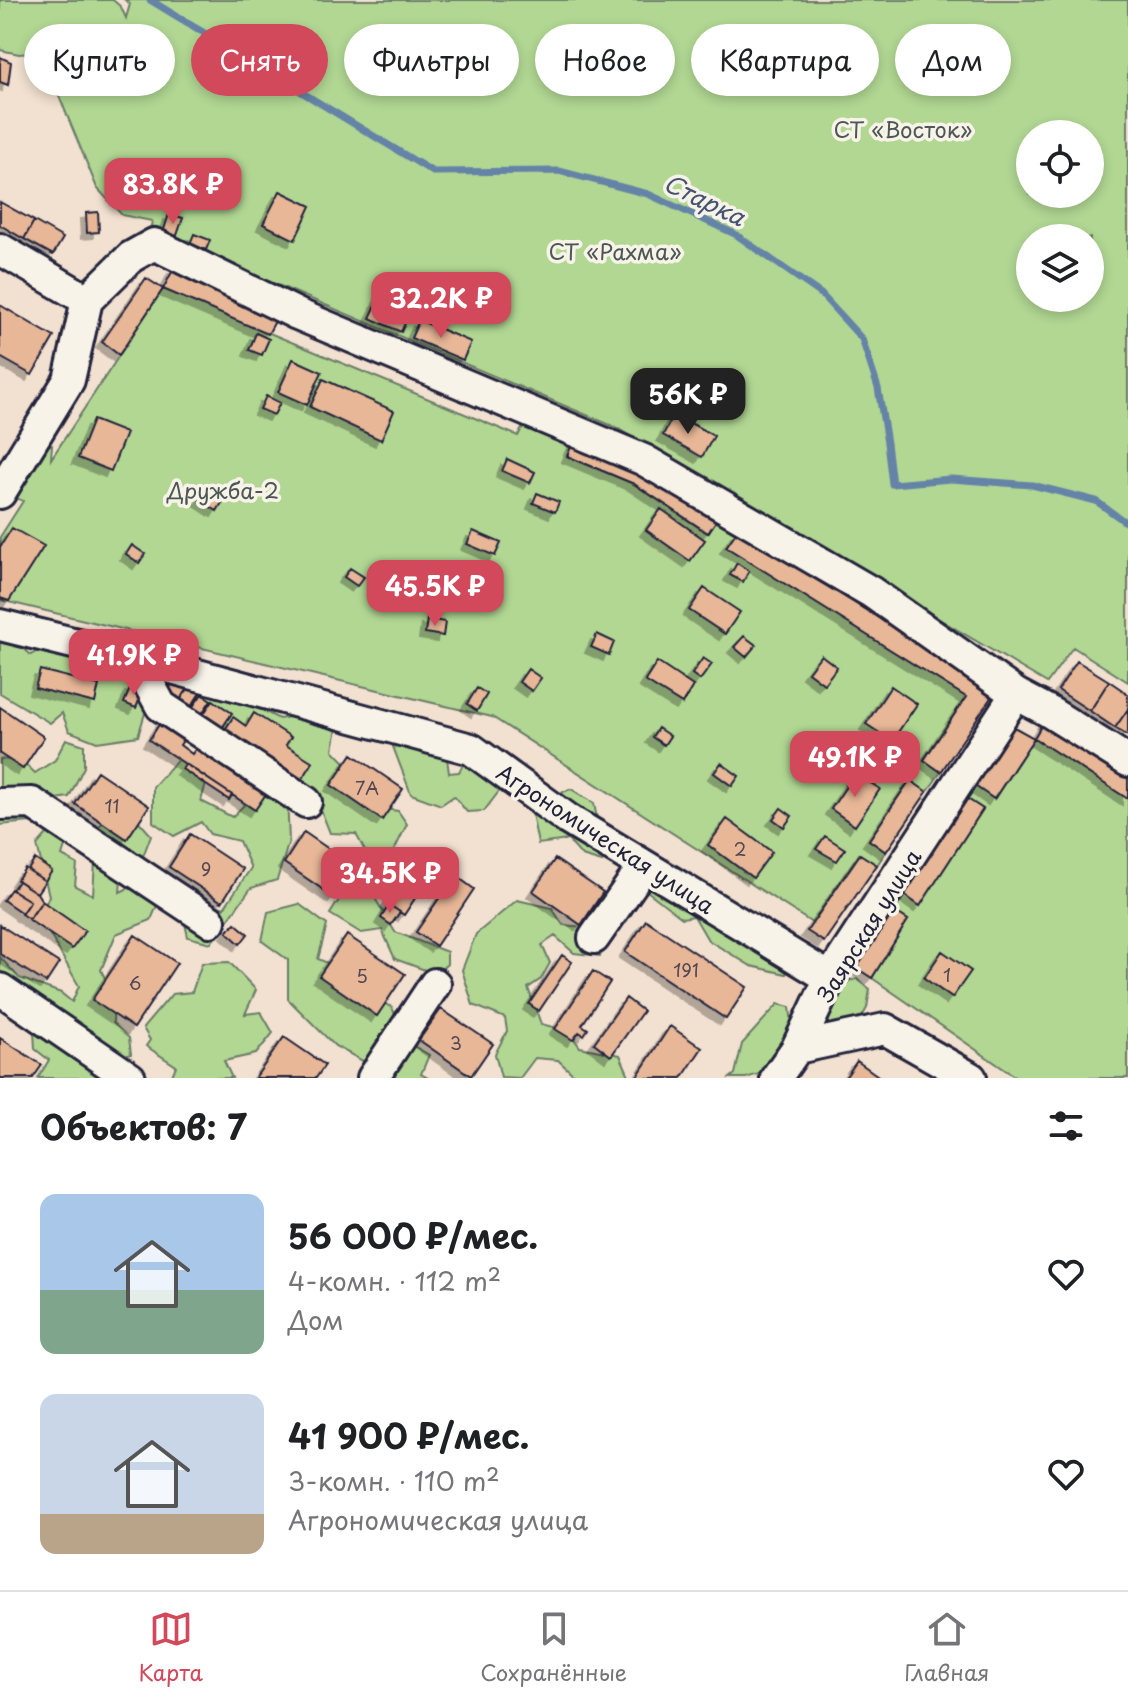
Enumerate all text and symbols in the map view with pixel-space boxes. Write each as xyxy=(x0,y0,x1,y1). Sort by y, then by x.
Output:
chip: Купить xyxy=(24,24,175,96)
chip: Снять xyxy=(191,24,328,96)
chip: Фильтры xyxy=(344,24,519,96)
chip: Новое xyxy=(535,24,675,96)
chip: Квартира xyxy=(691,24,879,96)
chip: Дом xyxy=(895,24,1011,96)
park label: СТ «Восток» xyxy=(834,112,972,145)
map controls xyxy=(1016,120,1104,312)
button: locate xyxy=(1016,120,1104,208)
pin: 83.8K ₽ xyxy=(99,158,247,226)
text: 83.8K ₽ xyxy=(122,164,224,203)
water label: Старка xyxy=(658,164,753,235)
button: layers xyxy=(1016,224,1104,312)
park label: СТ «Рахма» xyxy=(548,234,682,267)
pin: 32.2K ₽ xyxy=(367,272,515,340)
text: 32.2K ₽ xyxy=(389,278,493,317)
pin: 56K ₽ xyxy=(632,368,744,436)
text: 56K ₽ xyxy=(648,374,728,413)
park label: Дружба-2 xyxy=(166,473,279,506)
pin: 45.5K ₽ xyxy=(361,560,509,628)
text: 45.5K ₽ xyxy=(385,566,485,605)
pin: 41.9K ₽ xyxy=(60,629,208,697)
text: 41.9K ₽ xyxy=(87,635,181,674)
pin: 49.1K ₽ xyxy=(781,731,929,799)
text: 49.1K ₽ xyxy=(808,737,902,776)
street label: Агрономическая улица xyxy=(491,755,722,921)
house number: 7А xyxy=(355,774,379,801)
house number: 11 xyxy=(104,792,120,819)
house number: 2 xyxy=(734,835,746,862)
street label: Заярская улица xyxy=(808,842,928,1008)
pin: 34.5K ₽ xyxy=(316,847,464,915)
text: 34.5K ₽ xyxy=(339,853,441,892)
house number: 9 xyxy=(201,855,211,882)
house number: 191 xyxy=(673,956,699,983)
house number: 1 xyxy=(943,961,951,988)
house number: 5 xyxy=(356,962,368,989)
house number: 6 xyxy=(129,969,141,996)
house number: 3 xyxy=(450,1029,462,1056)
text: Объектов: 7 xyxy=(40,1100,247,1152)
icon: filters xyxy=(1044,1104,1088,1148)
text: 56 000 ₽/мес. xyxy=(288,1209,538,1261)
icon: home xyxy=(104,1226,200,1322)
icon: heart xyxy=(1044,1252,1088,1296)
text: 4-комн. · 112 m² xyxy=(288,1261,501,1300)
text: Дом xyxy=(288,1300,344,1339)
text: 41 900 ₽/мес. xyxy=(288,1409,529,1461)
icon: home xyxy=(104,1426,200,1522)
icon: heart xyxy=(1044,1452,1088,1496)
text: 3-комн. · 110 m² xyxy=(288,1461,500,1500)
text: Агрономическая улица xyxy=(288,1500,588,1539)
tab: Карта xyxy=(139,1607,203,1688)
tab: Сохранённые xyxy=(480,1607,627,1688)
tab: Главная xyxy=(904,1607,989,1688)

